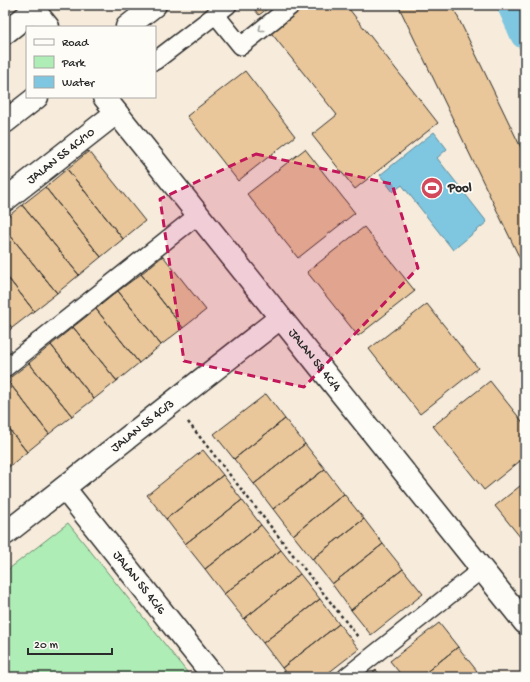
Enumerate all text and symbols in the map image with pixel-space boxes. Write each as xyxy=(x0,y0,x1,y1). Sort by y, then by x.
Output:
one-way arrow xyxy=(259,25,266,32)
legend xyxy=(26,26,156,98)
text: Road xyxy=(62,37,89,51)
text: Park xyxy=(61,57,87,71)
text: Water xyxy=(62,77,96,91)
street label: JALAN SS 4C/10 xyxy=(24,124,99,188)
sports icon: Pool xyxy=(419,175,445,201)
place label: Pool xyxy=(447,181,472,196)
street label: JALAN SS 4C/4 xyxy=(285,326,344,395)
street label: JALAN SS 4C/3 xyxy=(108,396,178,456)
street label: JALAN SS 4C/6 xyxy=(110,548,169,618)
scale bar xyxy=(28,630,112,656)
text: 20 m xyxy=(34,639,59,653)

